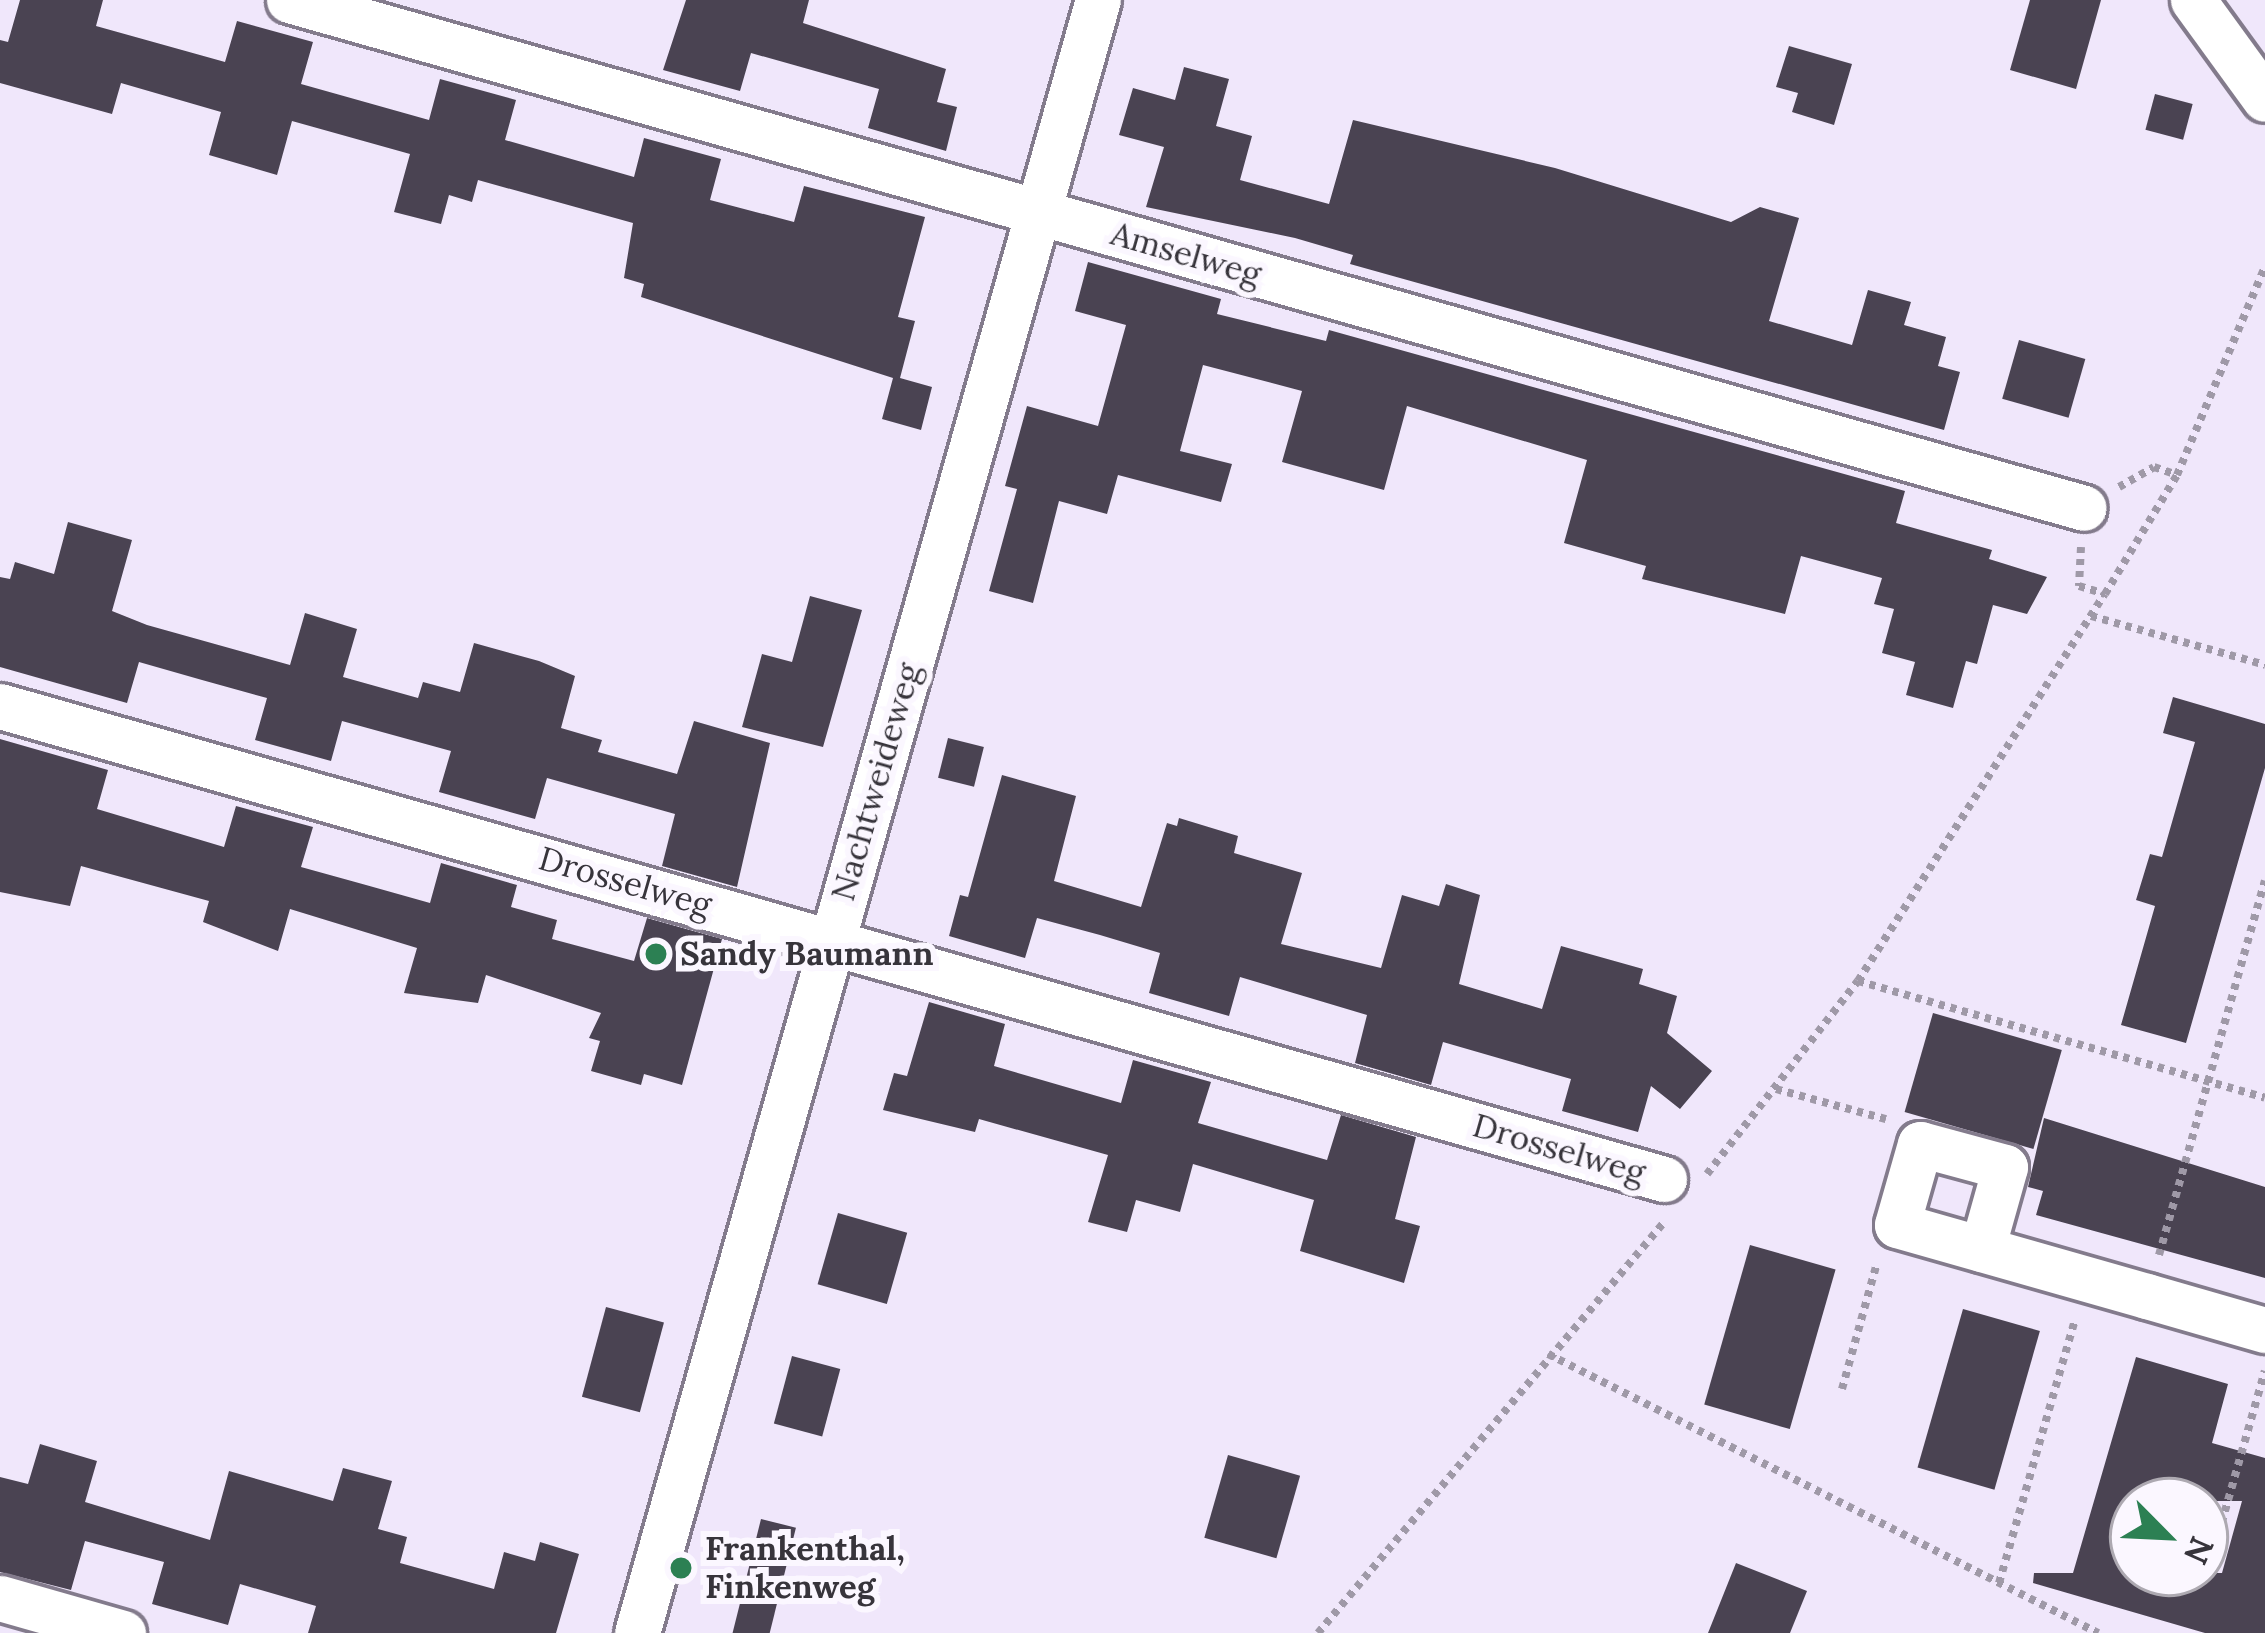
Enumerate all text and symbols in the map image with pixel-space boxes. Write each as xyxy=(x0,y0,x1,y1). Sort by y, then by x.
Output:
street label: Amselweg xyxy=(1106,214,1266,294)
street label: Nachtweideweg xyxy=(823,659,929,905)
street label: Drosselweg xyxy=(534,839,716,925)
place label: Sandy Baumann xyxy=(680,934,934,974)
marker: Sandy Baumann xyxy=(643,941,669,967)
street label: Drosselweg xyxy=(1468,1106,1650,1192)
north arrow xyxy=(2109,1477,2229,1597)
place label: Frankenthal, Finkenweg xyxy=(705,1529,905,1607)
text: N xyxy=(2175,1530,2224,1571)
marker: Frankenthal, Finkenweg xyxy=(668,1555,694,1581)

